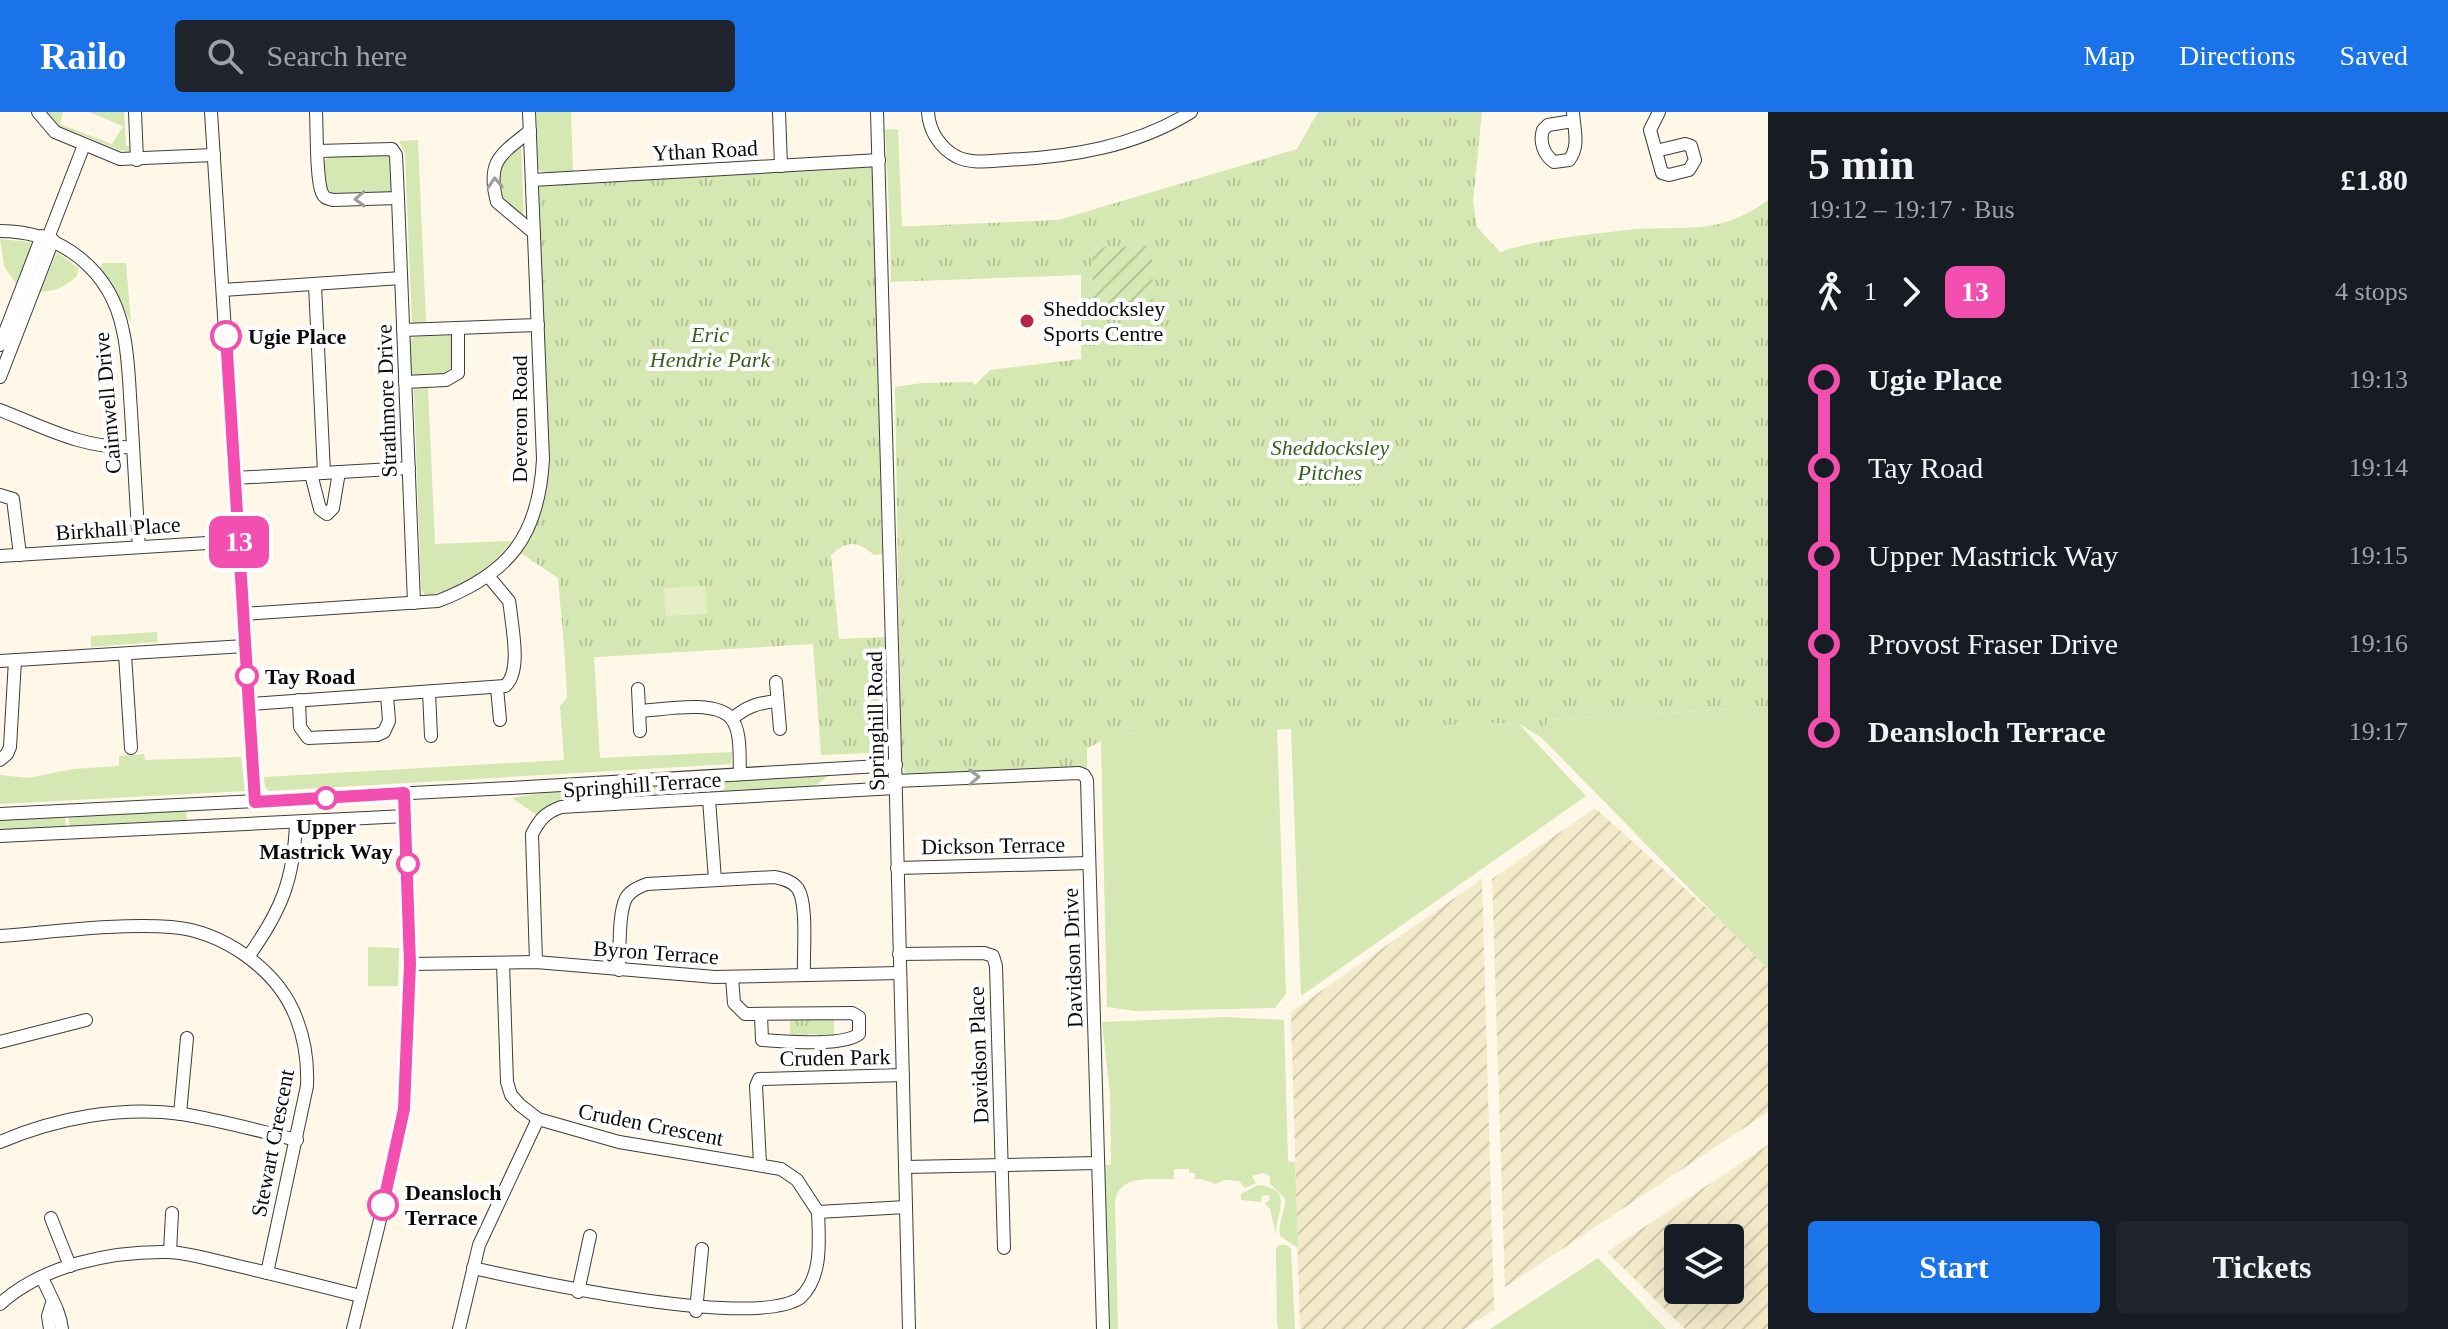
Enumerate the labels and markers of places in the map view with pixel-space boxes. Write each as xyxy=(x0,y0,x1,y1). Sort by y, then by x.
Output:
place label: Sheddocksley Sports Centre xyxy=(1043,296,1165,346)
marker: Sheddocksley Sports Centre xyxy=(1018,312,1036,330)
marker: Ugie Place xyxy=(211,321,241,351)
place label: Ugie Place xyxy=(248,324,347,349)
place label: Tay Road xyxy=(265,664,355,689)
marker: Tay Road xyxy=(236,665,258,687)
marker: Upper Mastrick Way xyxy=(315,787,337,809)
place label: Upper Mastrick Way xyxy=(259,814,393,864)
unlabelled marker xyxy=(397,853,419,875)
place label: Deansloch Terrace xyxy=(405,1180,502,1230)
marker: Deansloch Terrace xyxy=(368,1190,398,1220)

